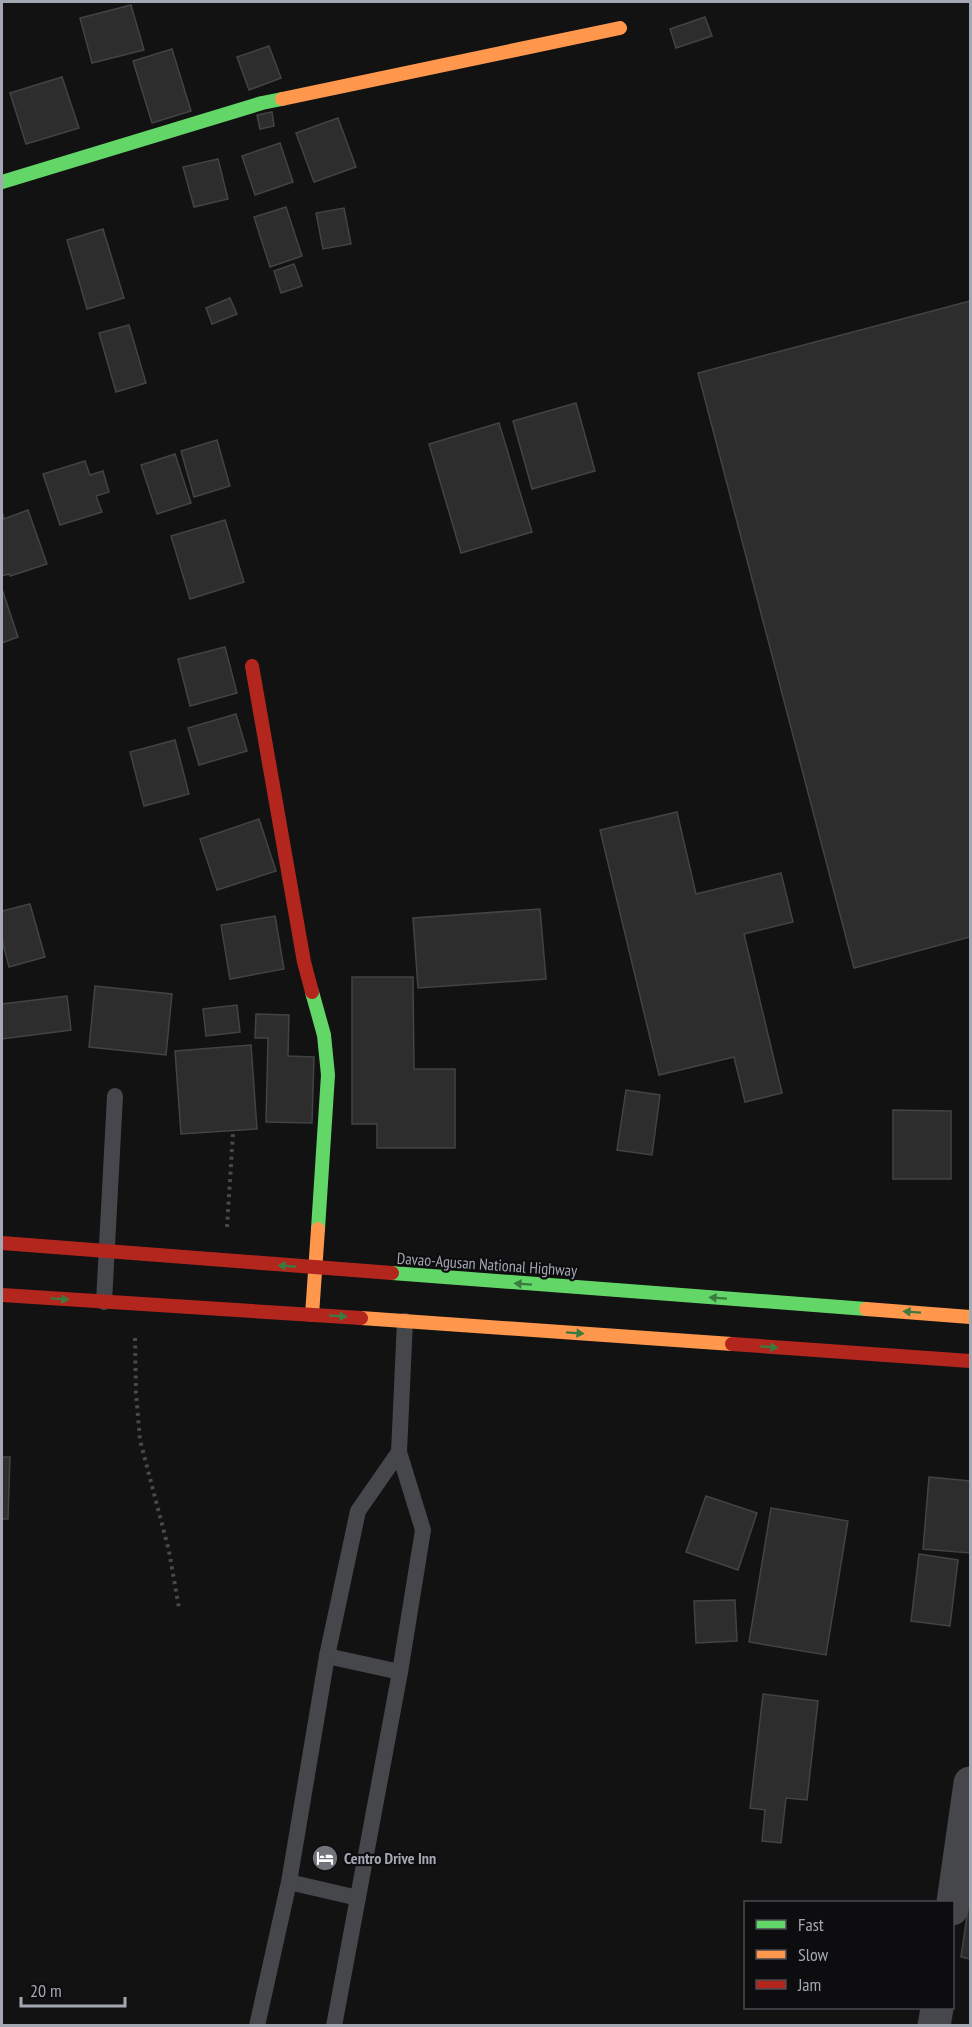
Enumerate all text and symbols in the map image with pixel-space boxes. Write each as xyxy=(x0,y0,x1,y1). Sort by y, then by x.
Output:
street label: Davao-Agusan National Highway xyxy=(396,1248,578,1280)
one-way arrow xyxy=(277,1261,296,1271)
one-way arrow xyxy=(514,1279,533,1288)
one-way arrow xyxy=(708,1293,727,1303)
one-way arrow xyxy=(50,1294,69,1304)
one-way arrow xyxy=(903,1308,922,1317)
one-way arrow xyxy=(329,1312,348,1321)
one-way arrow xyxy=(565,1328,584,1337)
one-way arrow xyxy=(760,1342,779,1351)
hotel icon: Centro Drive Inn xyxy=(310,1843,340,1873)
place label: Centro Drive Inn xyxy=(344,1848,436,1868)
legend xyxy=(744,1901,954,2009)
text: Fast xyxy=(798,1913,824,1936)
text: Slow xyxy=(798,1943,829,1966)
scale bar xyxy=(21,1970,124,2008)
text: Jam xyxy=(797,1973,821,1996)
text: 20 m xyxy=(30,1979,62,2002)

